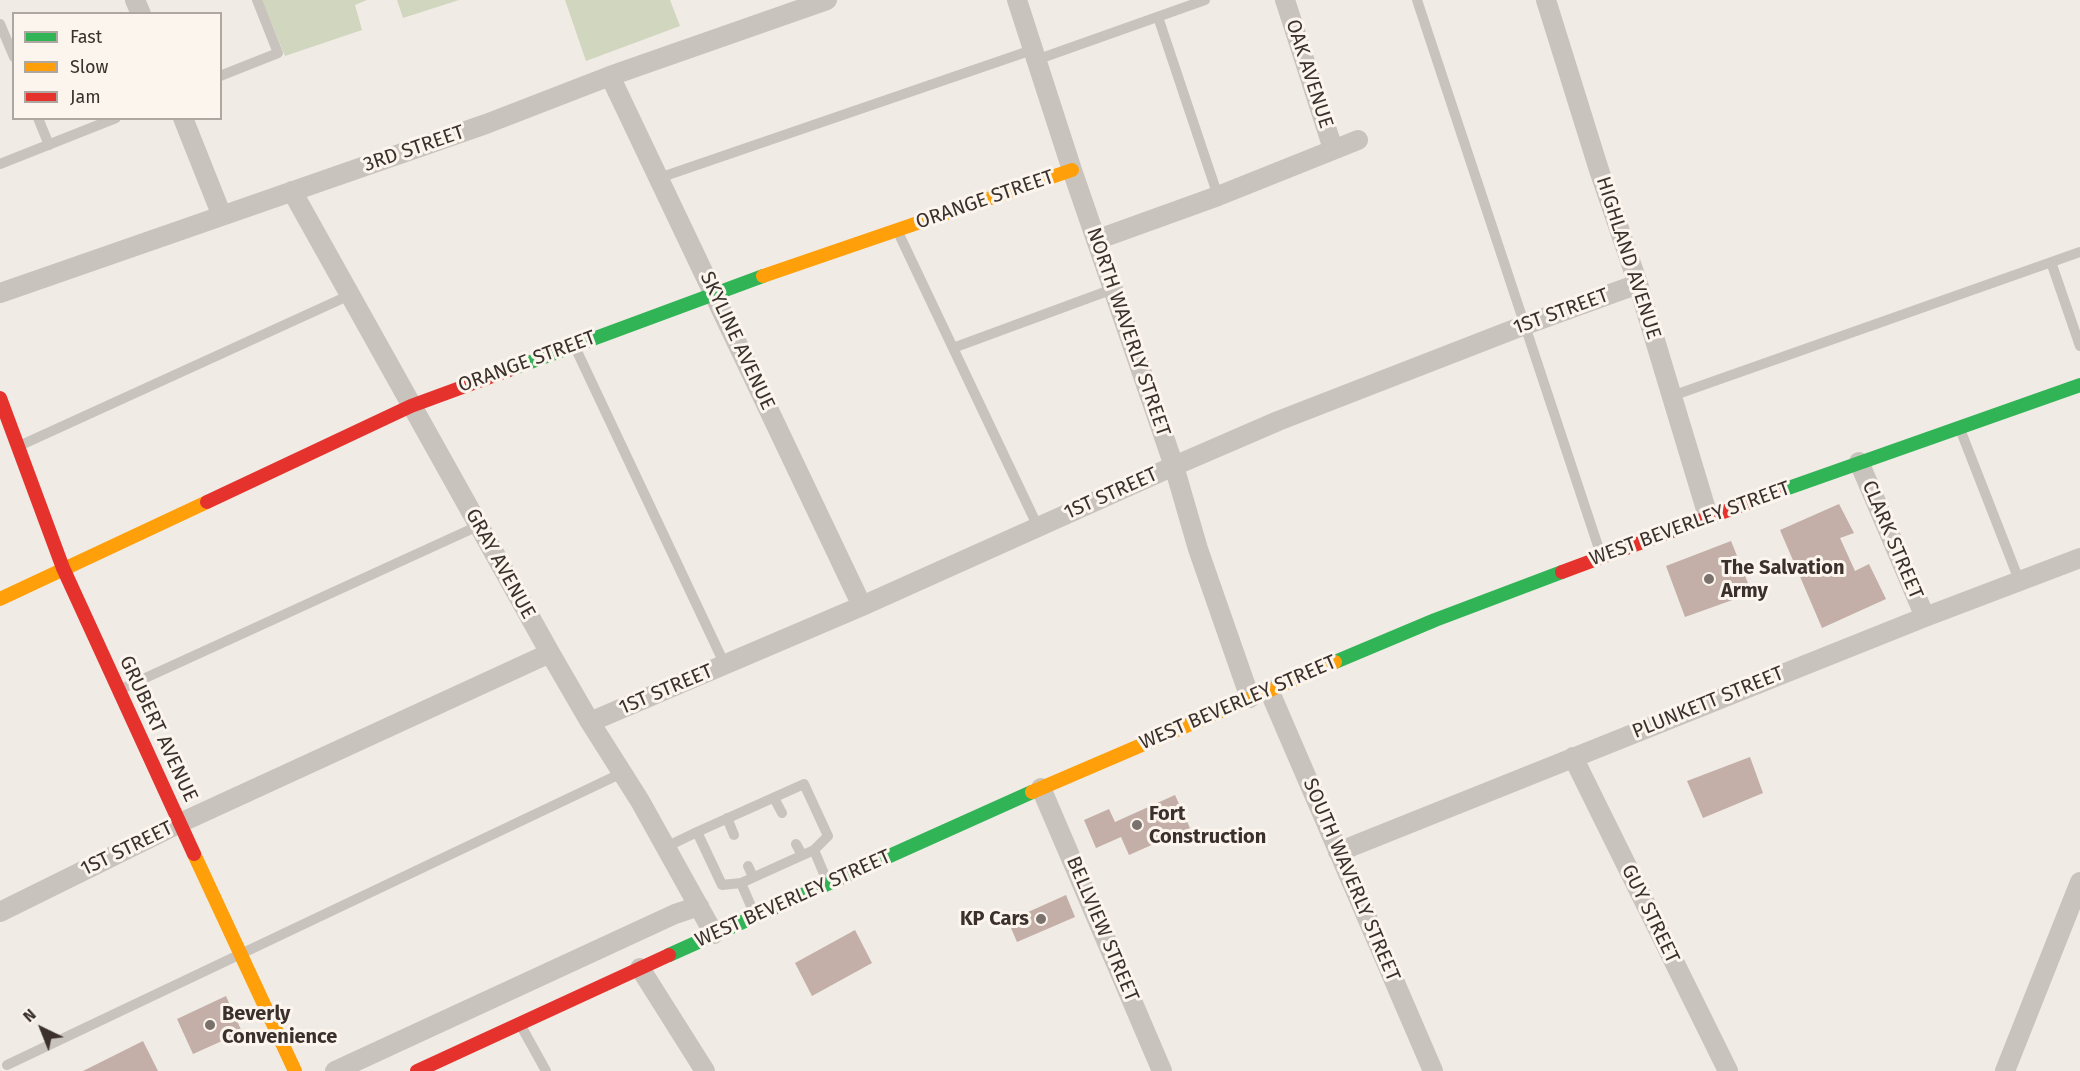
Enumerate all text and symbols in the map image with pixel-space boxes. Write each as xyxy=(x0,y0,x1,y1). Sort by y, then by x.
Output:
legend xyxy=(12,12,222,120)
street label: OAK AVENUE xyxy=(1280,17,1338,131)
text: Fast xyxy=(70,26,102,48)
text: Slow xyxy=(70,56,108,78)
text: Jam xyxy=(70,86,101,108)
street label: 3RD STREET xyxy=(361,121,467,177)
street label: ORANGE STREET xyxy=(913,165,1057,235)
street label: HIGHLAND AVENUE xyxy=(1590,174,1666,342)
street label: NORTH WAVERLY STREET xyxy=(1081,224,1175,440)
street label: SKYLINE AVENUE xyxy=(694,268,780,414)
street label: 1ST STREET xyxy=(1510,284,1612,340)
street label: ORANGE STREET xyxy=(455,326,599,398)
street label: 1ST STREET xyxy=(1061,463,1161,525)
street label: WEST BEVERLEY STREET xyxy=(1587,477,1793,571)
street label: CLARK STREET xyxy=(1856,477,1928,603)
street label: GRAY AVENUE xyxy=(460,505,540,623)
place label: The Salvation Army xyxy=(1721,556,1844,603)
marker: The Salvation Army xyxy=(1702,572,1716,586)
street label: WEST BEVERLEY STREET xyxy=(1136,651,1340,755)
street label: GRUBERT AVENUE xyxy=(114,652,202,806)
street label: 1ST STREET xyxy=(616,660,716,720)
street label: PLUNKETT STREET xyxy=(1629,662,1787,744)
street label: SOUTH WAVERLY STREET xyxy=(1297,775,1405,985)
place label: Fort Construction xyxy=(1149,802,1266,849)
street label: 1ST STREET xyxy=(77,816,177,882)
marker: Fort Construction xyxy=(1130,818,1144,832)
street label: WEST BEVERLEY STREET xyxy=(692,845,894,953)
street label: BELLVIEW STREET xyxy=(1061,853,1143,1005)
street label: GUY STREET xyxy=(1616,861,1684,967)
place label: KP Cars xyxy=(960,907,1029,931)
marker: KP Cars xyxy=(1034,912,1048,926)
north arrow xyxy=(12,999,72,1059)
place label: Beverly Convenience xyxy=(222,1002,337,1049)
text: N xyxy=(19,1005,40,1026)
marker: Beverly Convenience xyxy=(203,1018,217,1032)

